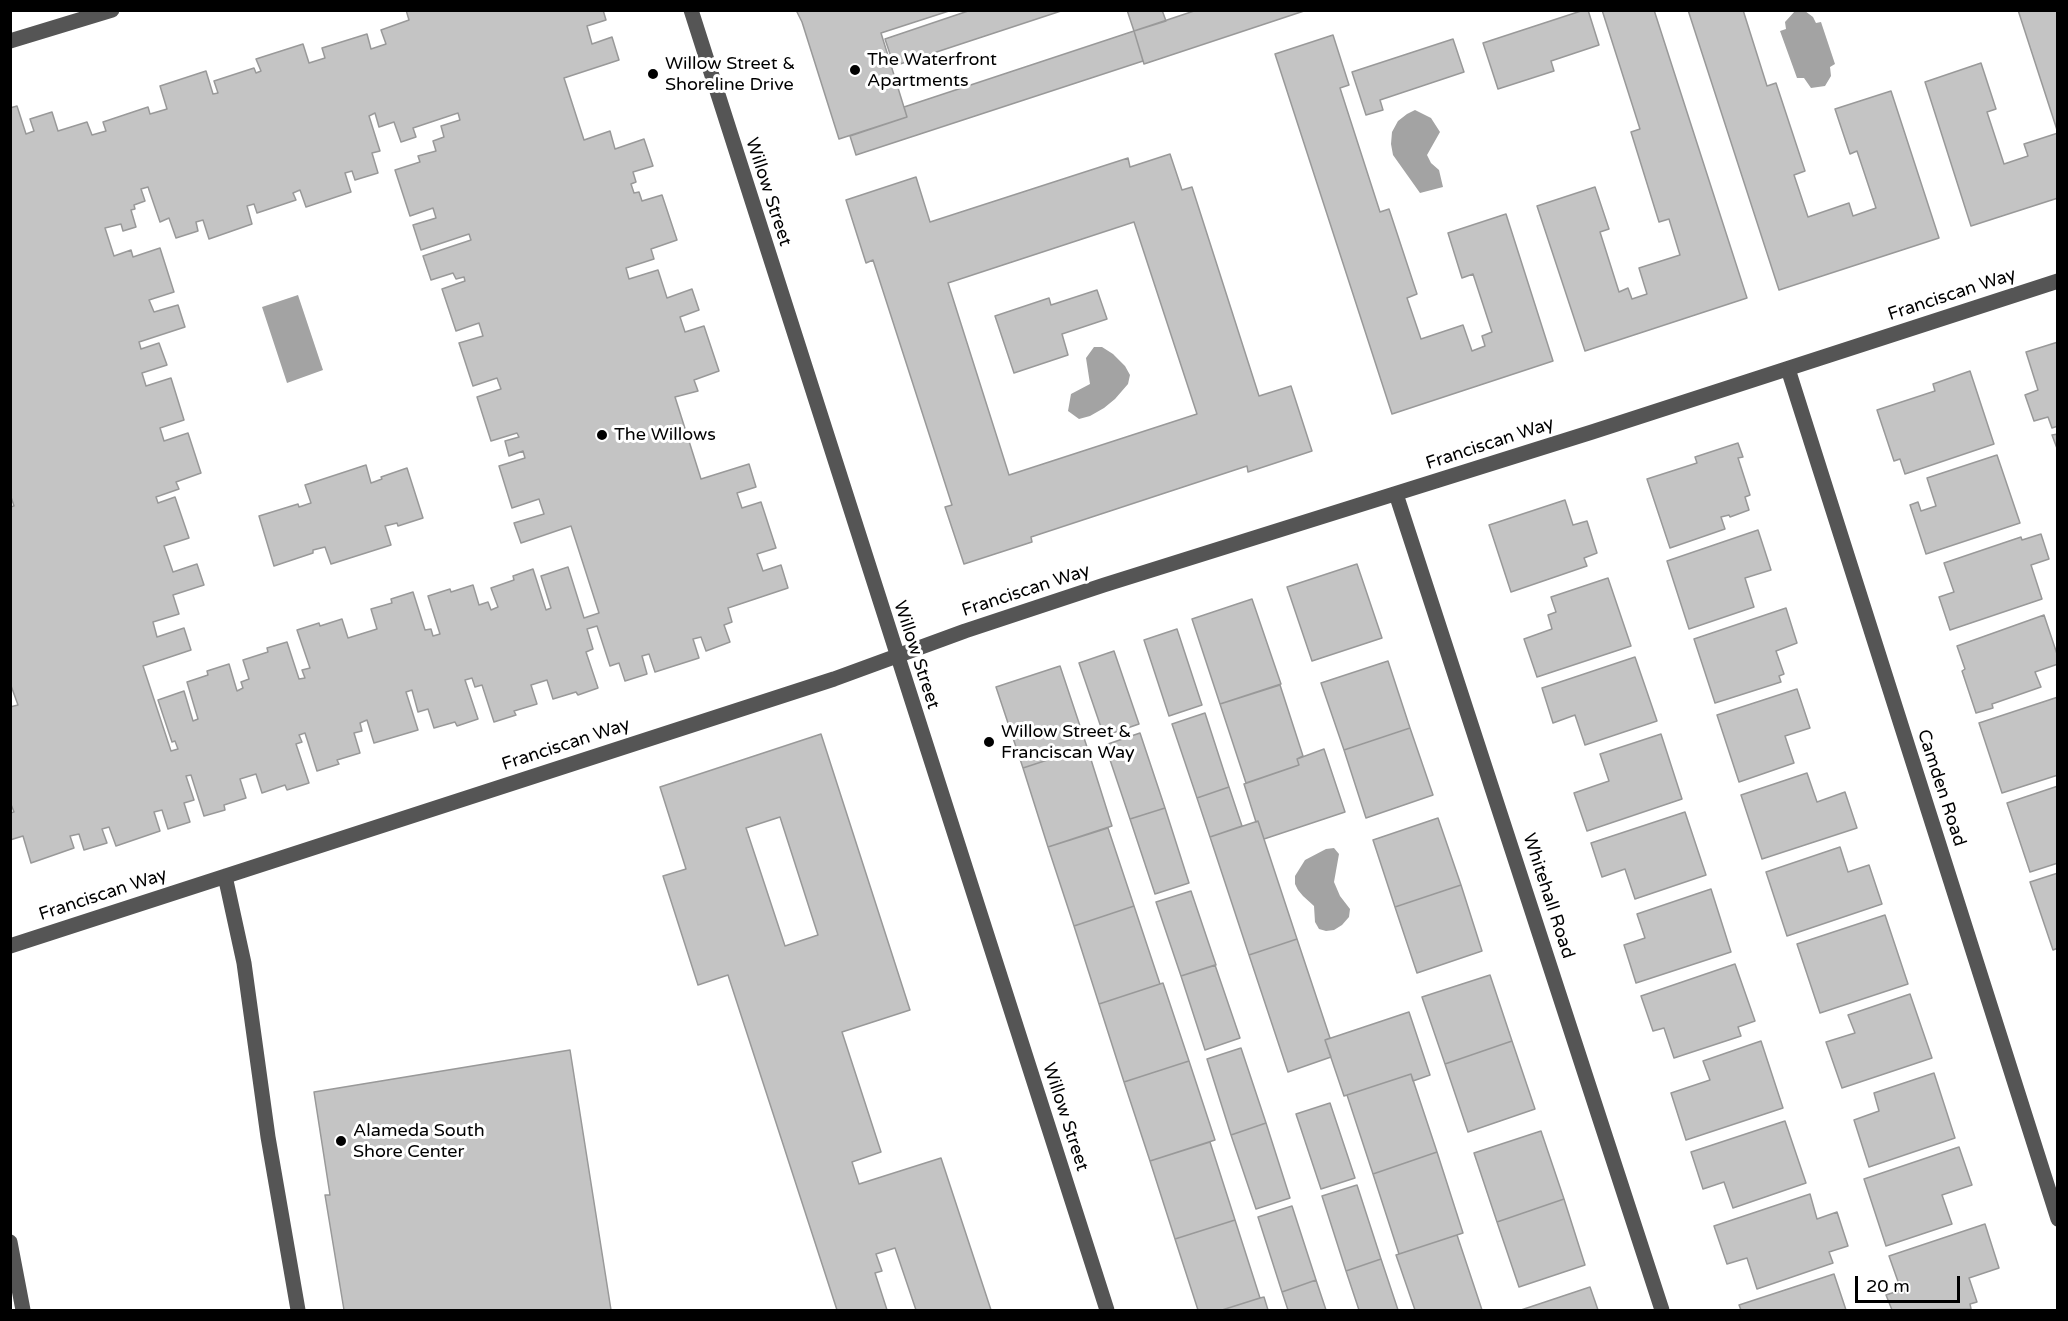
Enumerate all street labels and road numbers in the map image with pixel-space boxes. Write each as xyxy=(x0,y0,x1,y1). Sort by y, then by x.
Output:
street label: Willow Street xyxy=(740,135,796,249)
street label: Franciscan Way xyxy=(1885,264,2019,326)
street label: Franciscan Way xyxy=(1423,413,1557,475)
street label: Franciscan Way xyxy=(959,560,1093,622)
street label: Willow Street xyxy=(888,598,944,712)
street label: Franciscan Way xyxy=(499,714,633,776)
street label: Camden Road xyxy=(1912,727,1970,849)
street label: Whitehall Road xyxy=(1518,831,1578,961)
street label: Franciscan Way xyxy=(36,864,170,926)
street label: Willow Street xyxy=(1037,1060,1093,1174)

